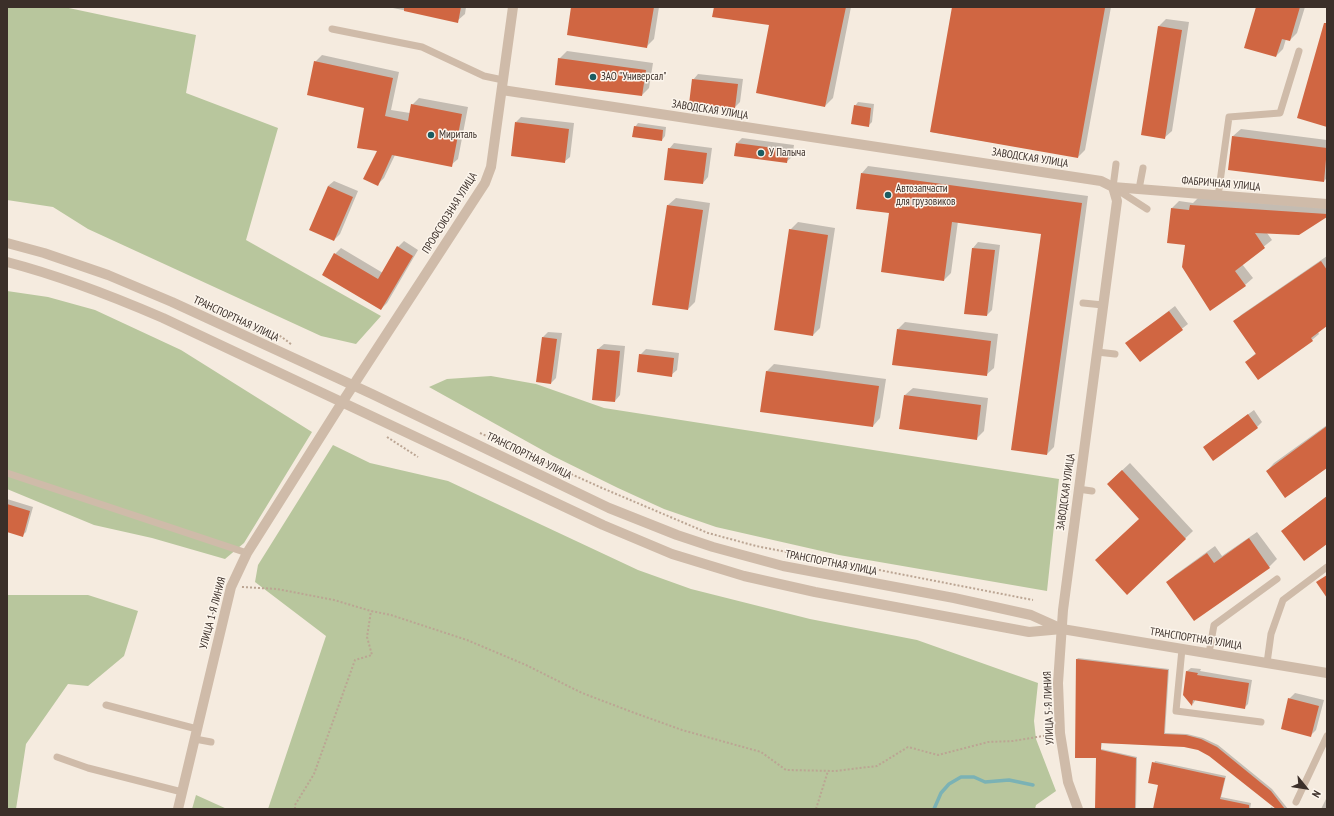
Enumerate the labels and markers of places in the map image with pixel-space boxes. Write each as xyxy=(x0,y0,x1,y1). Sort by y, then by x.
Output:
place label: ЗАО "Универсал" xyxy=(601,70,666,84)
marker: ЗАО "Универсал" xyxy=(588,72,598,82)
place label: Мириталь xyxy=(439,128,477,142)
marker: Мириталь xyxy=(426,130,436,140)
place label: У Палыча xyxy=(769,146,806,160)
marker: У Палыча xyxy=(756,148,766,158)
place label: Автозапчасти для грузовиков xyxy=(896,182,955,208)
marker: Автозапчасти для грузовиков xyxy=(883,190,893,200)

